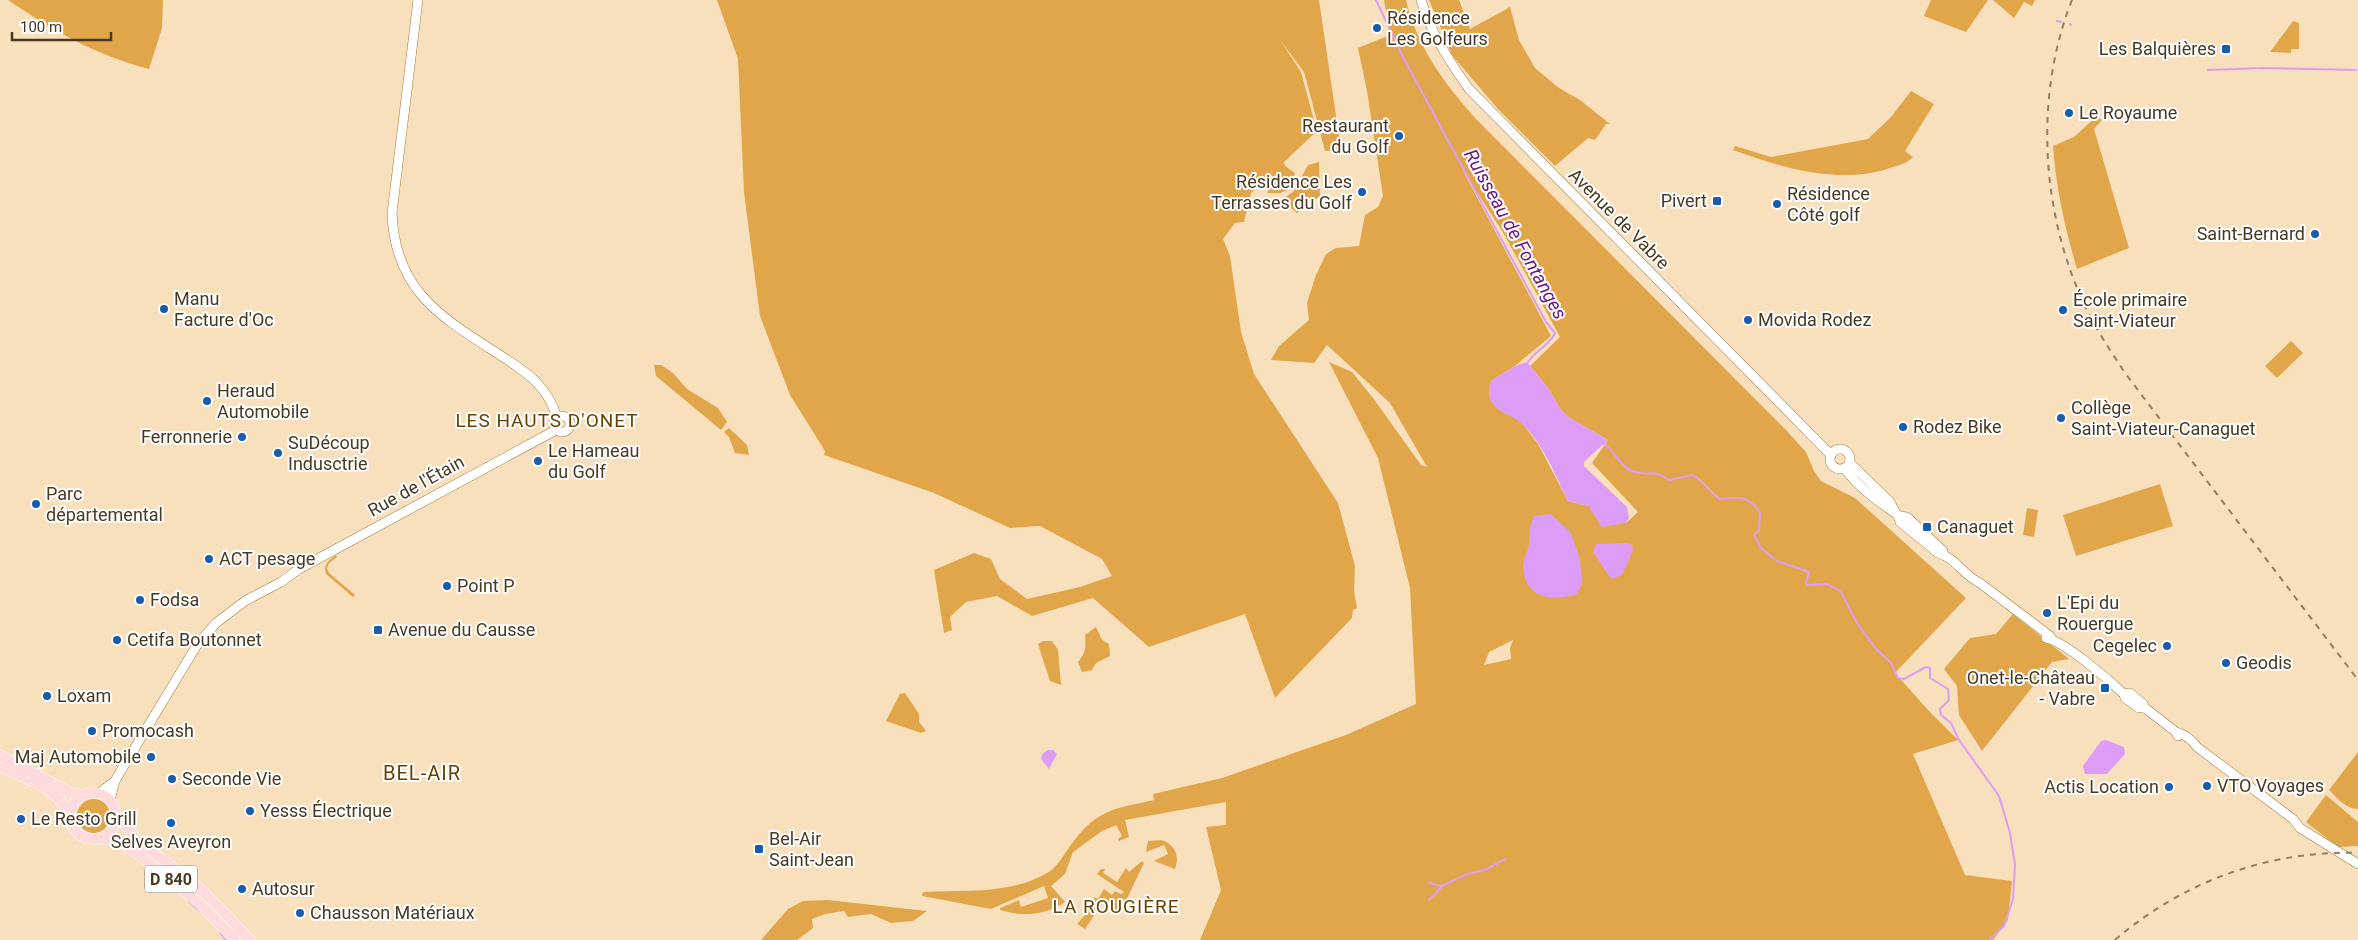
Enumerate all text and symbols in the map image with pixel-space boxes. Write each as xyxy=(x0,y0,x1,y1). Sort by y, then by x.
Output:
place label: Résidence Les Golfeurs xyxy=(1387,7,1488,49)
scale bar xyxy=(12,10,111,42)
text: 100 m xyxy=(20,18,62,36)
marker: Résidence Les Golfeurs xyxy=(1371,22,1383,34)
place label: Les Balquières xyxy=(2099,38,2216,59)
marker: Les Balquières xyxy=(2220,43,2232,55)
place label: Le Royaume xyxy=(2079,102,2177,123)
marker: Le Royaume xyxy=(2063,107,2075,119)
place label: Restaurant du Golf xyxy=(1302,115,1390,157)
marker: Restaurant du Golf xyxy=(1393,130,1405,142)
water label: Ruisseau de Fontanges xyxy=(1459,145,1572,323)
street label: Avenue de Vabre xyxy=(1565,164,1674,273)
place label: Résidence Les Terrasses du Golf xyxy=(1211,171,1353,213)
place label: Résidence Côté golf xyxy=(1787,183,1870,225)
marker: Résidence Les Terrasses du Golf xyxy=(1356,186,1368,198)
place label: Pivert xyxy=(1661,190,1707,211)
marker: Pivert xyxy=(1711,195,1723,207)
marker: Résidence Côté golf xyxy=(1771,198,1783,210)
place label: Saint-Bernard xyxy=(2197,223,2305,244)
marker: Saint-Bernard xyxy=(2309,228,2321,240)
place label: Manu Facture d'Oc xyxy=(174,288,274,330)
place label: École primaire Saint-Viateur xyxy=(2073,289,2187,331)
marker: Manu Facture d'Oc xyxy=(158,303,170,315)
marker: École primaire Saint-Viateur xyxy=(2057,304,2069,316)
place label: Movida Rodez xyxy=(1758,309,1871,330)
marker: Movida Rodez xyxy=(1742,314,1754,326)
place label: Heraud Automobile xyxy=(217,380,309,422)
marker: Heraud Automobile xyxy=(201,395,213,407)
place label: Collège Saint-Viateur-Canaguet xyxy=(2071,397,2256,439)
district label: LES HAUTS D'ONET xyxy=(455,409,639,432)
marker: Collège Saint-Viateur-Canaguet xyxy=(2055,412,2067,424)
place label: Rodez Bike xyxy=(1913,416,2002,437)
marker: Rodez Bike xyxy=(1897,421,1909,433)
place label: Ferronnerie xyxy=(141,426,232,447)
marker: Ferronnerie xyxy=(236,431,248,443)
place label: SuDécoup Indusctrie xyxy=(288,432,370,474)
place label: Le Hameau du Golf xyxy=(548,440,639,482)
marker: SuDécoup Indusctrie xyxy=(272,447,284,459)
street label: Rue de l'Étain xyxy=(364,450,468,521)
marker: Le Hameau du Golf xyxy=(532,455,544,467)
place label: Parc départemental xyxy=(46,483,163,525)
marker: Parc départemental xyxy=(30,498,42,510)
place label: Canaguet xyxy=(1937,516,2014,537)
marker: Canaguet xyxy=(1921,521,1933,533)
place label: ACT pesage xyxy=(219,548,315,569)
marker: ACT pesage xyxy=(203,553,215,565)
place label: Point P xyxy=(457,575,515,596)
marker: Point P xyxy=(441,580,453,592)
place label: Fodsa xyxy=(150,589,199,610)
place label: L'Epi du Rouergue xyxy=(2057,592,2133,634)
marker: Fodsa xyxy=(134,594,146,606)
marker: L'Epi du Rouergue xyxy=(2041,607,2053,619)
place label: Avenue du Causse xyxy=(388,619,535,640)
marker: Avenue du Causse xyxy=(372,624,384,636)
place label: Cetifa Boutonnet xyxy=(127,629,262,650)
marker: Cetifa Boutonnet xyxy=(111,634,123,646)
place label: Cegelec xyxy=(2093,635,2157,656)
marker: Cegelec xyxy=(2161,640,2173,652)
place label: Geodis xyxy=(2236,652,2292,673)
marker: Geodis xyxy=(2220,657,2232,669)
place label: Onet-le-Château - Vabre xyxy=(1967,667,2095,709)
marker: Onet-le-Château - Vabre xyxy=(2099,682,2111,694)
place label: Loxam xyxy=(57,685,111,706)
marker: Loxam xyxy=(41,690,53,702)
place label: Promocash xyxy=(102,720,194,741)
marker: Promocash xyxy=(86,725,98,737)
place label: Maj Automobile xyxy=(15,746,141,767)
marker: Maj Automobile xyxy=(145,751,157,763)
district label: BEL-AIR xyxy=(383,761,461,785)
place label: Seconde Vie xyxy=(182,768,281,789)
marker: Seconde Vie xyxy=(166,773,178,785)
place label: VTO Voyages xyxy=(2217,775,2324,796)
place label: Actis Location xyxy=(2044,776,2159,797)
marker: VTO Voyages xyxy=(2201,780,2213,792)
marker: Actis Location xyxy=(2163,781,2175,793)
place label: Yesss Électrique xyxy=(260,800,392,821)
marker: Yesss Électrique xyxy=(244,805,256,817)
place label: Le Resto Grill xyxy=(31,808,137,829)
marker: Le Resto Grill xyxy=(15,813,27,825)
marker: Selves Aveyron xyxy=(165,817,177,829)
place label: Bel-Air Saint-Jean xyxy=(769,828,854,870)
place label: Selves Aveyron xyxy=(111,831,231,852)
marker: Bel-Air Saint-Jean xyxy=(753,843,765,855)
road number: D 840 xyxy=(145,866,197,892)
place label: Autosur xyxy=(252,878,315,899)
marker: Autosur xyxy=(236,883,248,895)
district label: LA ROUGIÈRE xyxy=(1052,895,1180,918)
place label: Chausson Matériaux xyxy=(310,902,475,923)
marker: Chausson Matériaux xyxy=(294,907,306,919)

